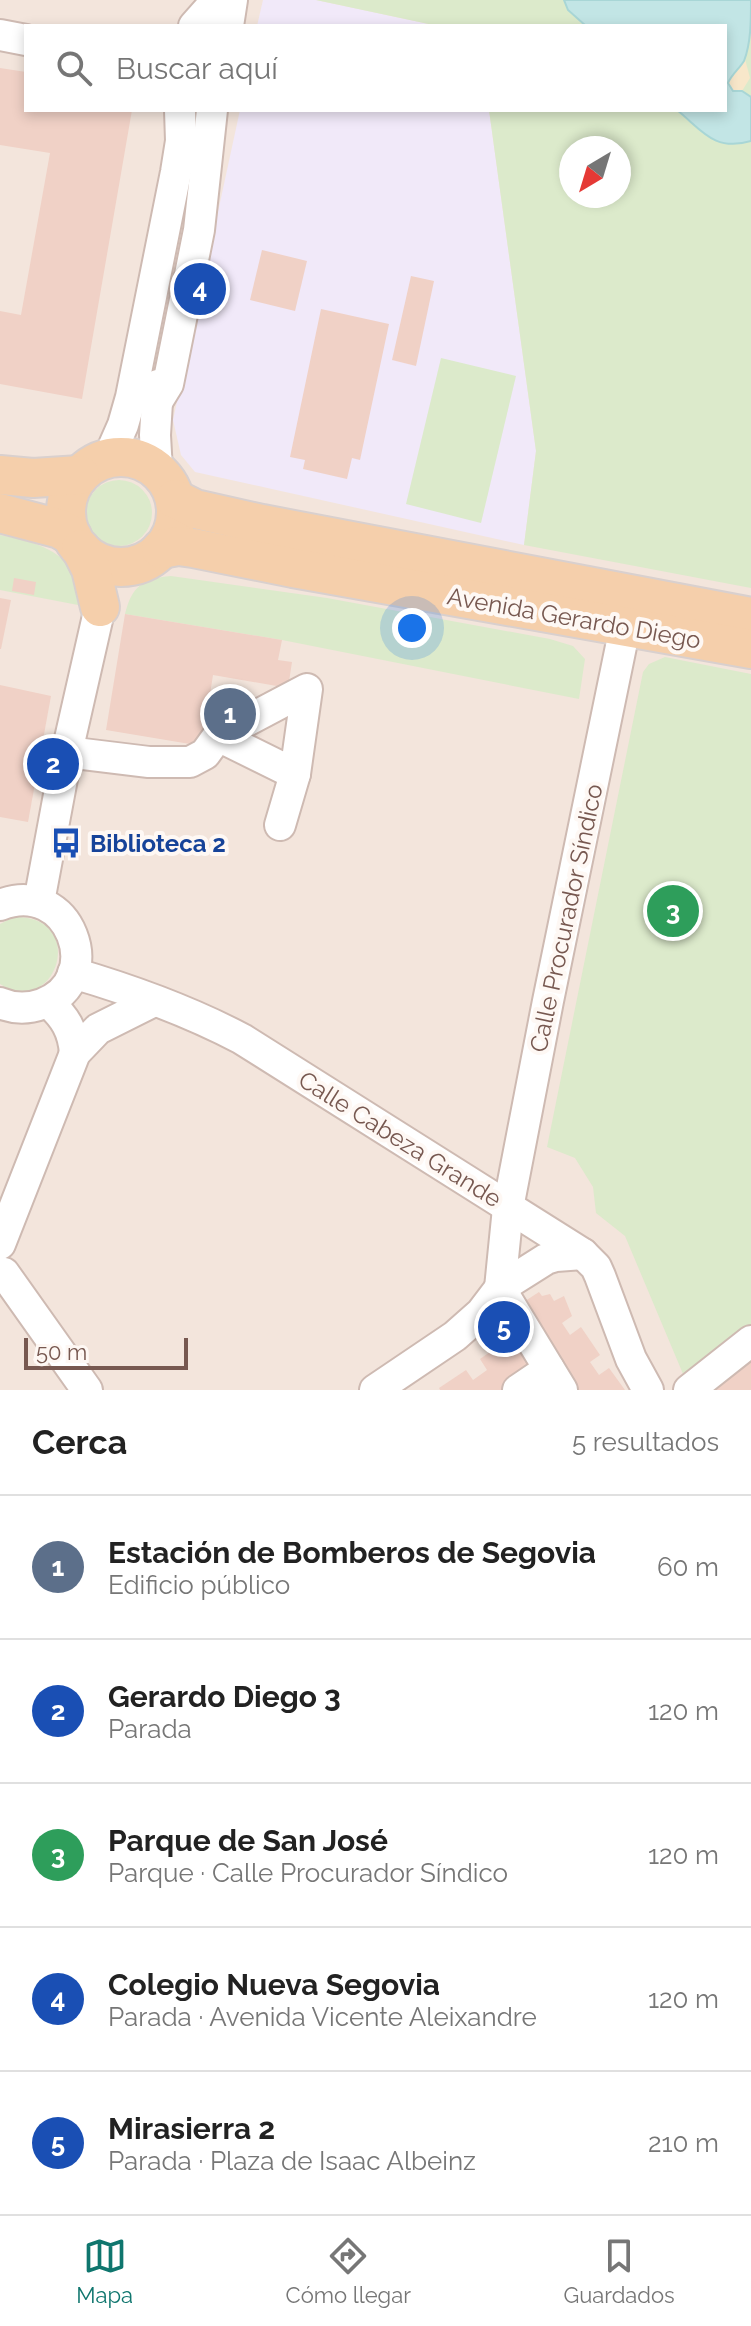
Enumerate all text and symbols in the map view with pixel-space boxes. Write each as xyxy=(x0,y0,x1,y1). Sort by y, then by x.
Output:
search box xyxy=(24,24,727,112)
icon: search xyxy=(52,46,96,90)
text: Buscar aquí xyxy=(116,51,278,86)
north arrow xyxy=(559,136,631,208)
pin: 4 xyxy=(174,259,226,319)
street label: Avenida Gerardo Diego xyxy=(445,581,703,655)
your location xyxy=(392,608,432,648)
pin: 1 xyxy=(204,684,256,744)
pin: 2 xyxy=(27,734,79,794)
street label: Calle Procurador Síndico xyxy=(523,781,609,1055)
bus stop icon: Biblioteca 2 xyxy=(49,826,83,860)
place label: Biblioteca 2 xyxy=(90,829,226,858)
pin: 3 xyxy=(647,881,699,941)
street label: Calle Cabeza Grande xyxy=(293,1065,507,1213)
pin: 5 xyxy=(478,1297,530,1357)
scale bar xyxy=(24,1334,188,1370)
text: 50 m xyxy=(36,1339,87,1365)
text: Cerca xyxy=(32,1422,127,1462)
text: 5 resultados xyxy=(572,1427,719,1457)
text: Estación de Bomberos de Segovia xyxy=(108,1535,596,1570)
text: 1 xyxy=(52,1552,64,1582)
text: 60 m xyxy=(657,1552,719,1582)
text: Edificio público xyxy=(108,1570,290,1600)
text: Gerardo Diego 3 xyxy=(108,1679,341,1714)
text: 2 xyxy=(51,1696,65,1726)
text: 120 m xyxy=(648,1696,719,1726)
text: Parada xyxy=(108,1714,192,1744)
text: Parque de San José xyxy=(108,1823,388,1858)
text: 3 xyxy=(51,1840,65,1870)
text: 120 m xyxy=(648,1840,719,1870)
text: Parque · Calle Procurador Síndico xyxy=(108,1858,508,1888)
text: Colegio Nueva Segovia xyxy=(108,1967,440,2002)
text: 4 xyxy=(51,1984,65,2014)
text: 120 m xyxy=(648,1984,719,2014)
text: Parada · Avenida Vicente Aleixandre xyxy=(108,2002,537,2032)
text: Mirasierra 2 xyxy=(108,2111,275,2146)
text: 5 xyxy=(51,2128,65,2158)
text: 210 m xyxy=(648,2128,719,2158)
text: Parada · Plaza de Isaac Albeinz xyxy=(108,2146,476,2176)
tab: Mapa xyxy=(76,2234,133,2308)
tab: Cómo llegar xyxy=(286,2234,411,2308)
tab: Guardados xyxy=(563,2234,675,2308)

